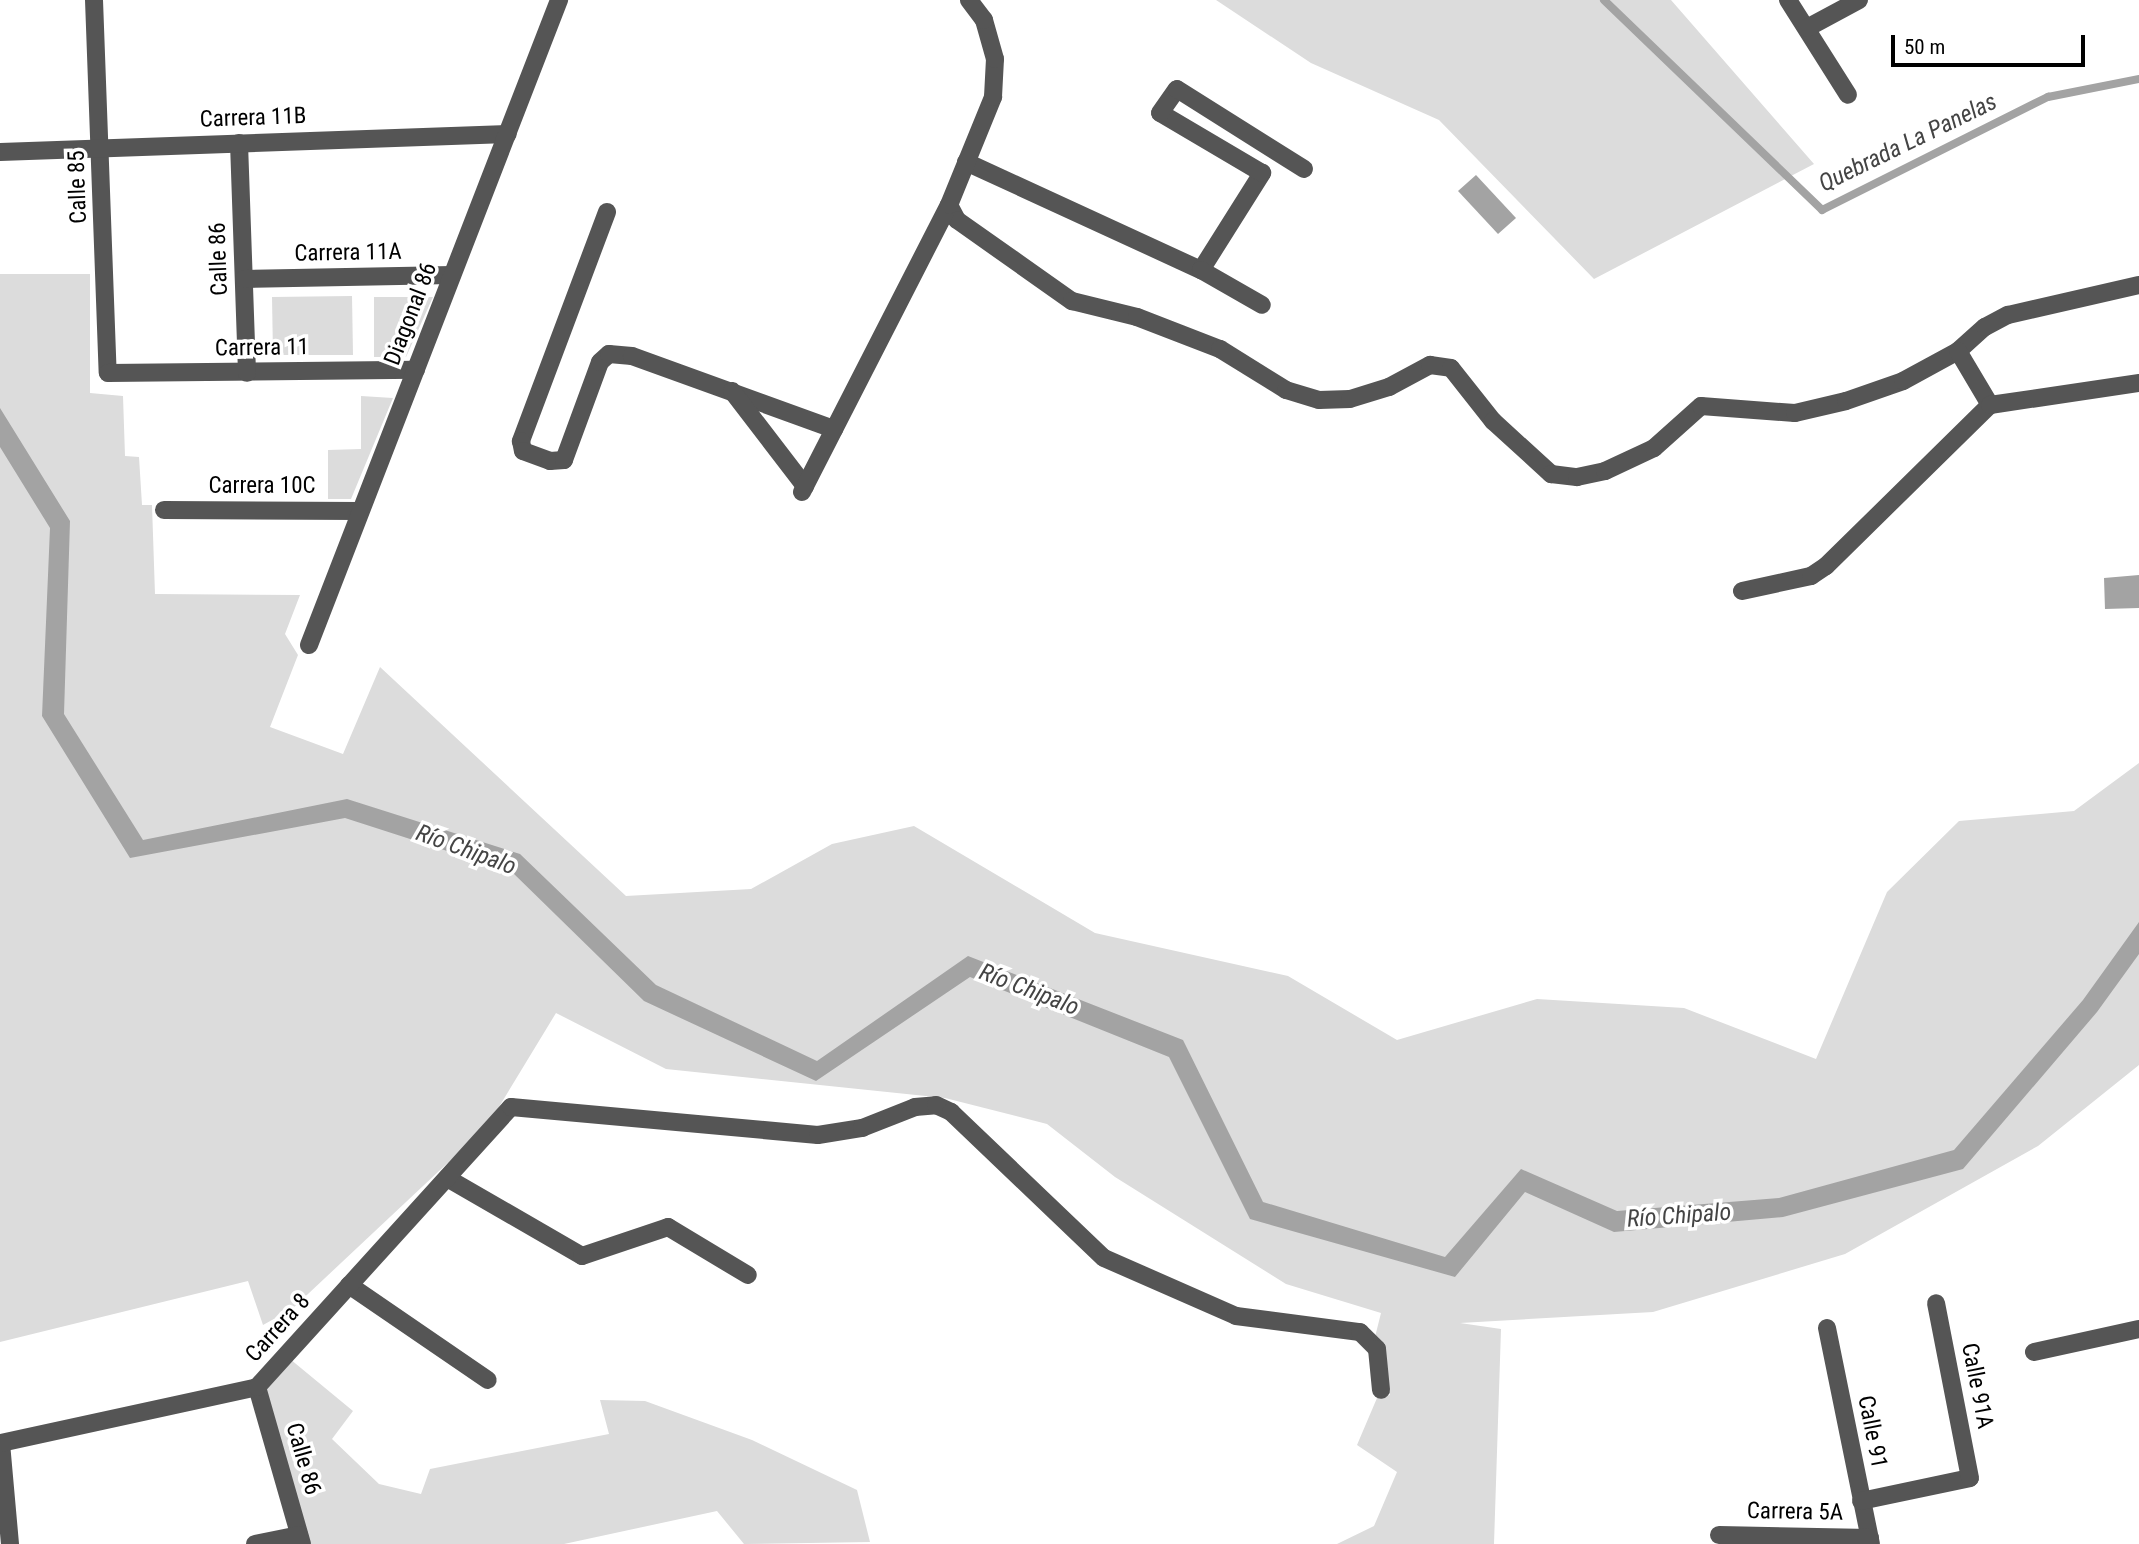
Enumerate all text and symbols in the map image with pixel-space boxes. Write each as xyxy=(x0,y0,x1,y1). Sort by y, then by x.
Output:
scale bar xyxy=(1894,21,2088,65)
text: 50 m xyxy=(1904,35,1945,59)
water label: Quebrada La Panelas xyxy=(1814,87,2002,199)
street label: Carrera 11B xyxy=(199,102,307,134)
street label: Calle 85 xyxy=(63,150,93,224)
street label: Calle 86 xyxy=(204,222,234,296)
street label: Carrera 11A xyxy=(294,238,402,268)
street label: Diagonal 86 xyxy=(379,259,443,369)
street label: Carrera 11 xyxy=(215,333,309,363)
street label: Carrera 10C xyxy=(208,472,316,500)
water label: Río Chipalo xyxy=(412,819,520,881)
water label: Río Chipalo xyxy=(975,958,1083,1022)
water label: Río Chipalo xyxy=(1626,1198,1732,1234)
street label: Carrera 8 xyxy=(240,1288,316,1368)
street label: Calle 91A xyxy=(1955,1341,1999,1431)
street label: Calle 91 xyxy=(1851,1393,1893,1471)
street label: Calle 86 xyxy=(280,1420,326,1498)
street label: Carrera 5A xyxy=(1747,1497,1843,1527)

